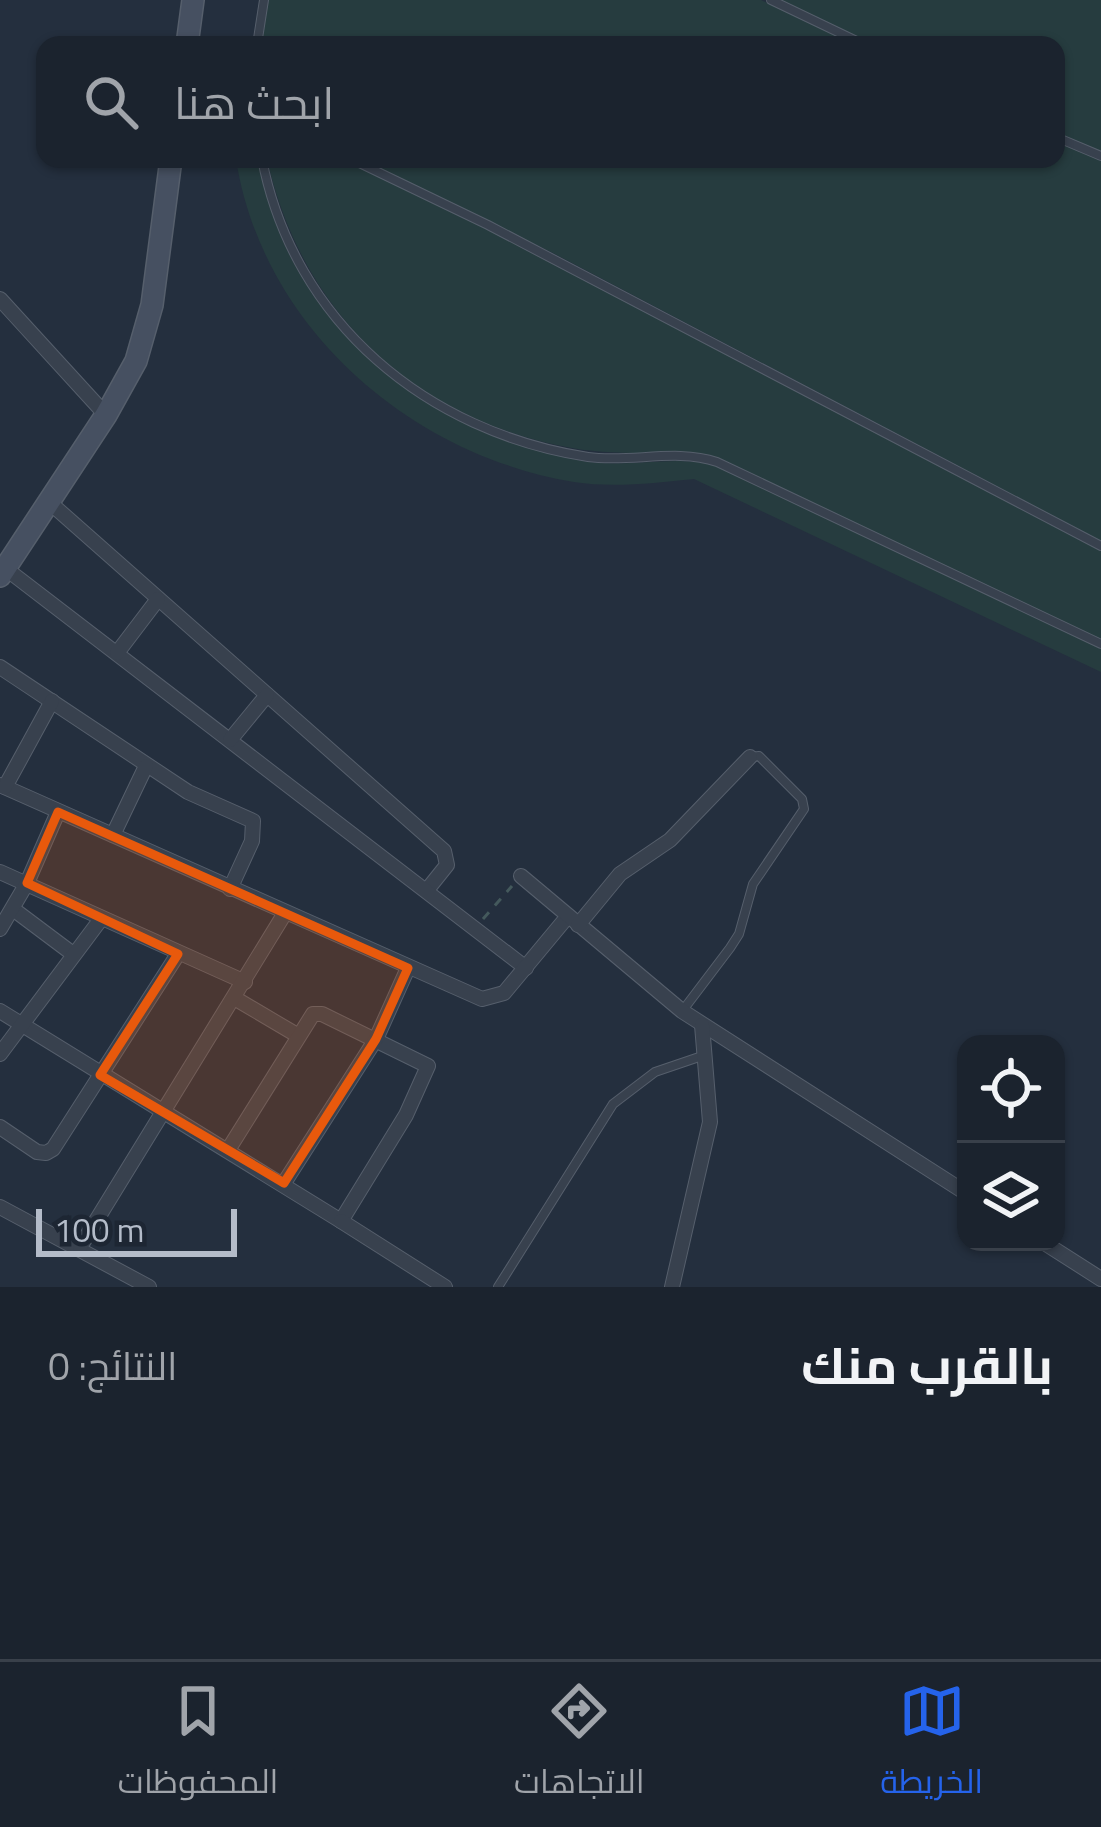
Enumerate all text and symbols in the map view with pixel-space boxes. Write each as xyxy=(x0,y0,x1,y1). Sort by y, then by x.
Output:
search box xyxy=(36,36,1065,168)
text: ابحث هنا xyxy=(174,68,334,136)
icon: search xyxy=(78,69,144,135)
map controls xyxy=(957,1035,1065,1251)
button: locate xyxy=(957,1035,1065,1143)
button: layers xyxy=(957,1143,1065,1251)
scale bar xyxy=(36,1203,237,1256)
text: 100 m xyxy=(54,1205,144,1255)
text: بالقرب منك xyxy=(801,1326,1053,1404)
text: النتائج: 0 xyxy=(48,1336,177,1395)
tab: المحفوظات xyxy=(118,1678,278,1812)
tab: الاتجاهات xyxy=(514,1678,645,1812)
tab: الخريطة xyxy=(880,1678,983,1812)

